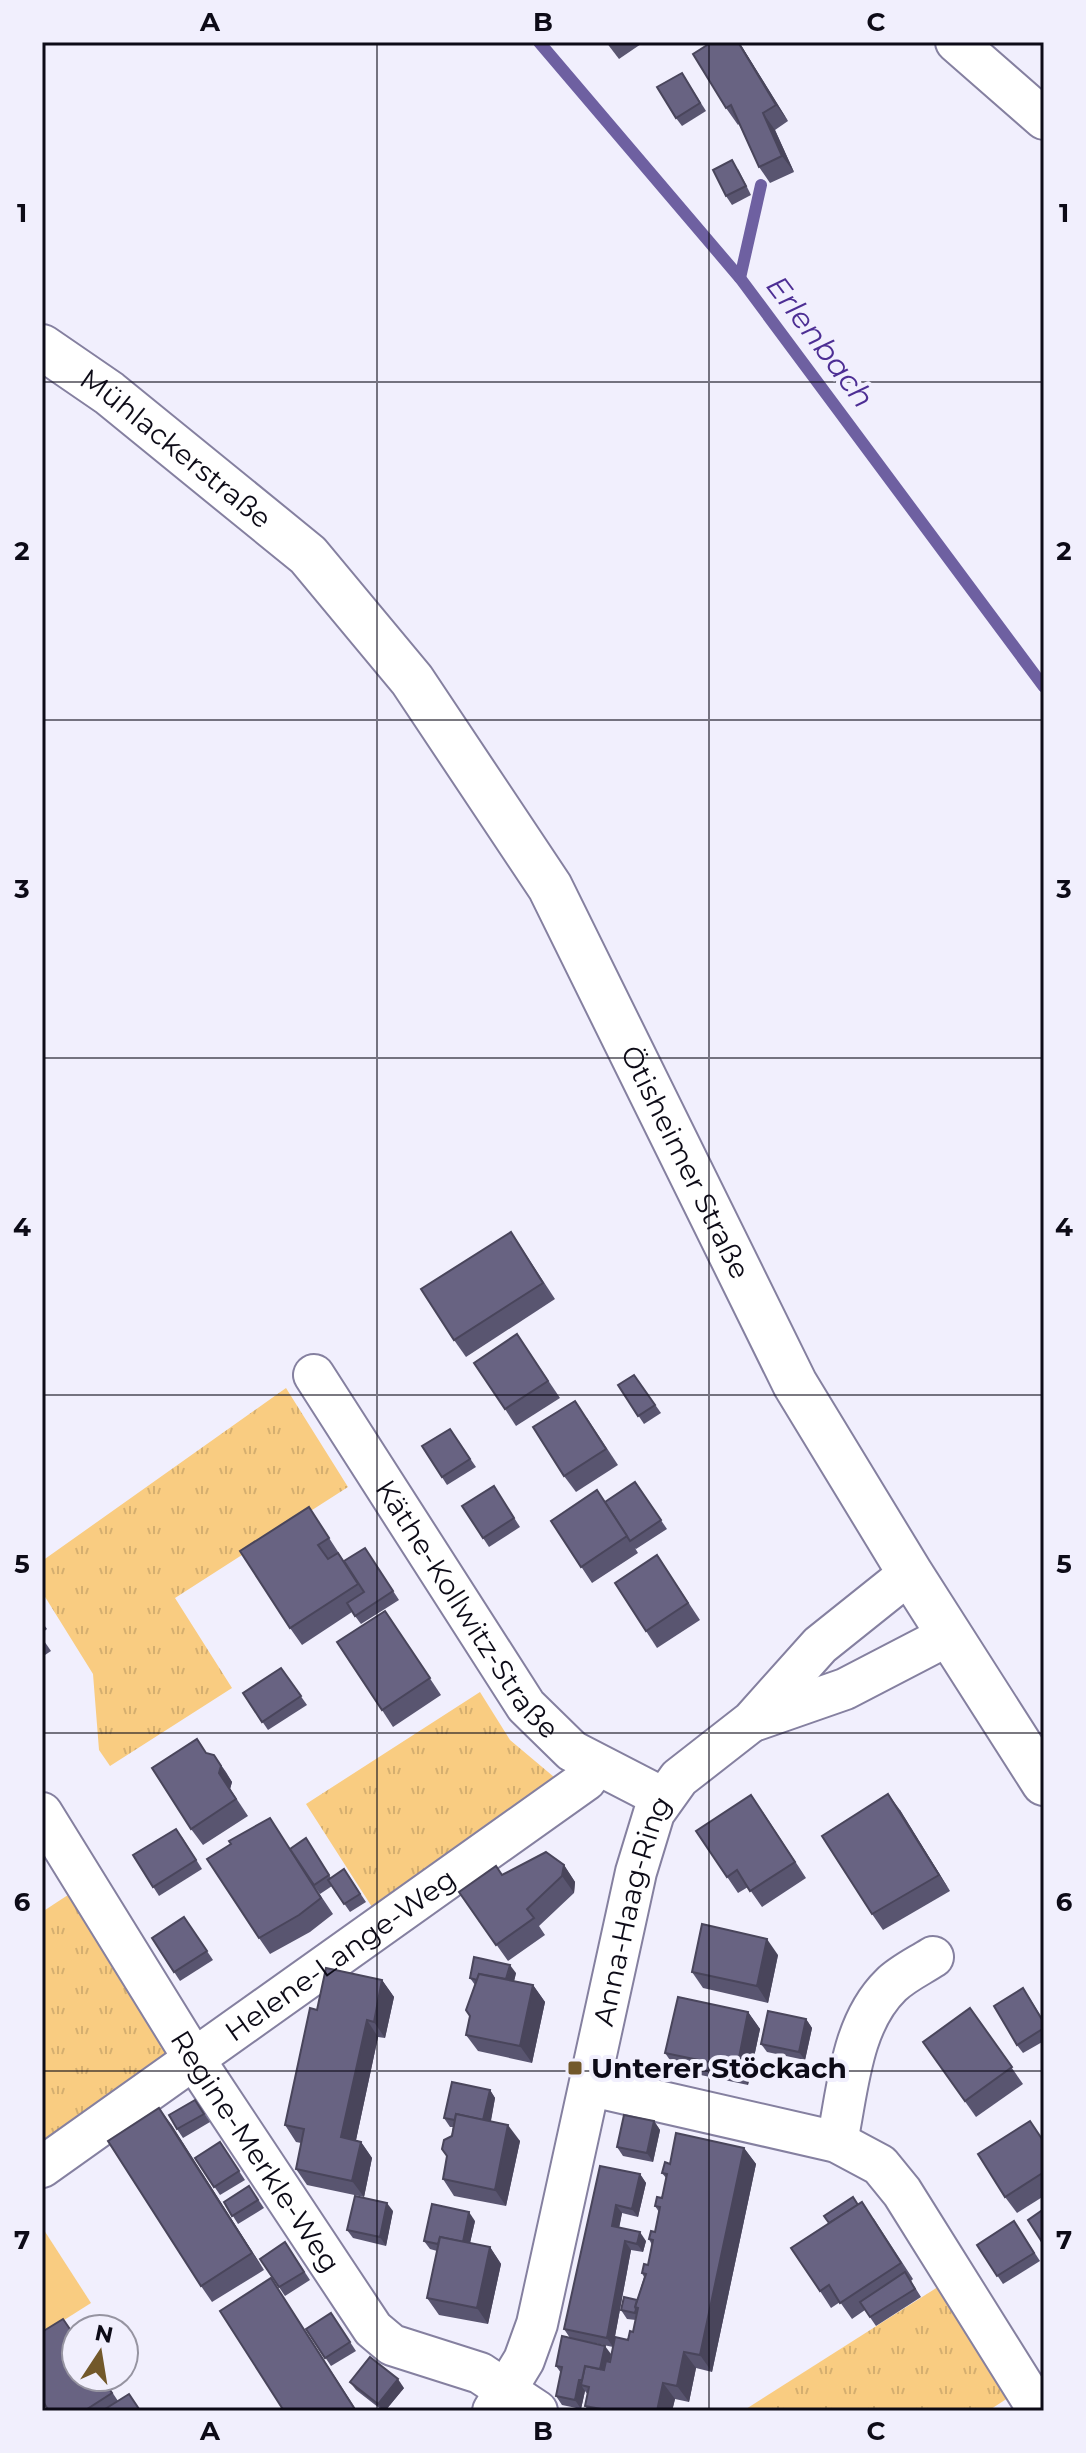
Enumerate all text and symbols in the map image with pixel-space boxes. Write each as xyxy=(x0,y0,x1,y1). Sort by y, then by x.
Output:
text: A xyxy=(199,6,221,38)
text: B xyxy=(533,6,553,38)
text: C xyxy=(867,6,886,38)
text: 1 xyxy=(17,197,27,229)
text: 1 xyxy=(1059,197,1069,229)
water label: Erlenbach xyxy=(759,268,882,415)
street label: Mühlackerstraße xyxy=(74,361,278,535)
text: 2 xyxy=(14,535,30,567)
text: 2 xyxy=(1056,535,1072,567)
text: 3 xyxy=(13,873,30,905)
text: 3 xyxy=(1055,873,1072,905)
street label: Ötisheimer Straße xyxy=(614,1040,757,1284)
text: 4 xyxy=(13,1211,31,1243)
text: 4 xyxy=(1055,1211,1073,1243)
street label: Käthe-Kollwitz-Straße xyxy=(369,1473,566,1746)
text: 5 xyxy=(14,1548,30,1580)
text: 5 xyxy=(1056,1548,1072,1580)
street label: Anna-Haag-Ring xyxy=(586,1788,678,2029)
street label: Helene-Lange-Weg xyxy=(218,1861,462,2048)
text: 6 xyxy=(14,1886,31,1918)
text: 6 xyxy=(1056,1886,1073,1918)
street label: Regine-Merkle-Weg xyxy=(163,2024,348,2279)
place label: Unterer Stöckach xyxy=(591,2051,847,2085)
marker: Unterer Stöckach xyxy=(566,2059,584,2077)
text: 7 xyxy=(14,2224,30,2256)
text: 7 xyxy=(1056,2224,1072,2256)
north arrow xyxy=(60,2313,140,2393)
text: N xyxy=(93,2319,116,2349)
text: A xyxy=(199,2415,221,2447)
text: B xyxy=(533,2415,553,2447)
text: C xyxy=(867,2415,886,2447)

